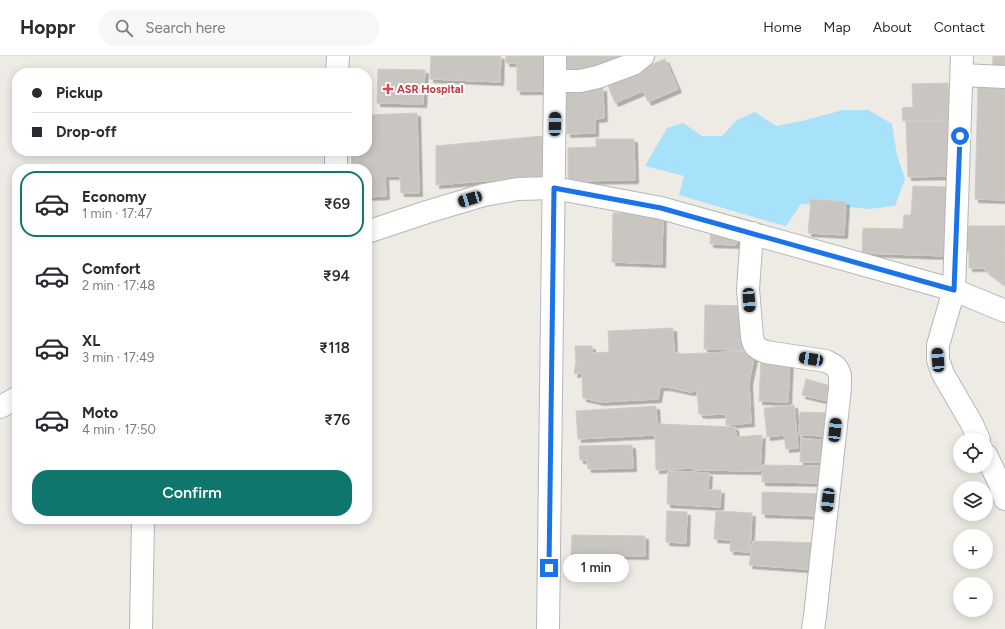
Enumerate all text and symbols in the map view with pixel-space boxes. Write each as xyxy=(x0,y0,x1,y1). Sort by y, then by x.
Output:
search box xyxy=(99,10,379,46)
text: Hoppr xyxy=(20,16,75,39)
icon: search xyxy=(113,17,135,39)
text: Search here xyxy=(145,19,225,37)
text: Home xyxy=(763,19,802,36)
text: Map xyxy=(824,19,851,36)
text: About xyxy=(873,19,912,36)
text: Contact xyxy=(934,19,985,36)
marker: ASR Hospital xyxy=(382,83,394,95)
place label: ASR Hospital xyxy=(397,83,464,96)
text: Pickup xyxy=(56,84,103,102)
car xyxy=(549,112,561,136)
text: Drop-off xyxy=(56,123,117,141)
route start xyxy=(951,127,969,145)
icon: car xyxy=(34,186,70,222)
text: Economy xyxy=(82,188,147,206)
car xyxy=(457,190,483,208)
text: ₹69 xyxy=(324,195,350,213)
text: 1 min · 17:47 xyxy=(82,206,152,221)
icon: car xyxy=(34,258,70,294)
text: Comfort xyxy=(82,260,141,278)
text: ₹94 xyxy=(323,267,350,285)
text: 2 min · 17:48 xyxy=(82,278,155,293)
car xyxy=(742,288,756,312)
icon: car xyxy=(34,330,70,366)
text: XL xyxy=(82,332,100,350)
text: ₹118 xyxy=(319,339,350,357)
car xyxy=(931,348,945,372)
text: 3 min · 17:49 xyxy=(82,350,154,365)
car xyxy=(798,351,824,367)
icon: car xyxy=(34,402,70,438)
text: Moto xyxy=(82,404,118,422)
text: ₹76 xyxy=(324,411,350,429)
car xyxy=(828,417,842,443)
text: 4 min · 17:50 xyxy=(82,422,156,437)
map controls xyxy=(953,433,993,617)
button: locate xyxy=(953,433,993,473)
button: Confirm xyxy=(32,470,352,516)
button: layers xyxy=(953,481,993,521)
car xyxy=(821,487,835,513)
button: + xyxy=(953,529,993,569)
callout: 1 min xyxy=(563,554,629,582)
route end xyxy=(540,559,558,577)
text: 1 min xyxy=(581,560,611,575)
button: − xyxy=(953,577,993,617)

